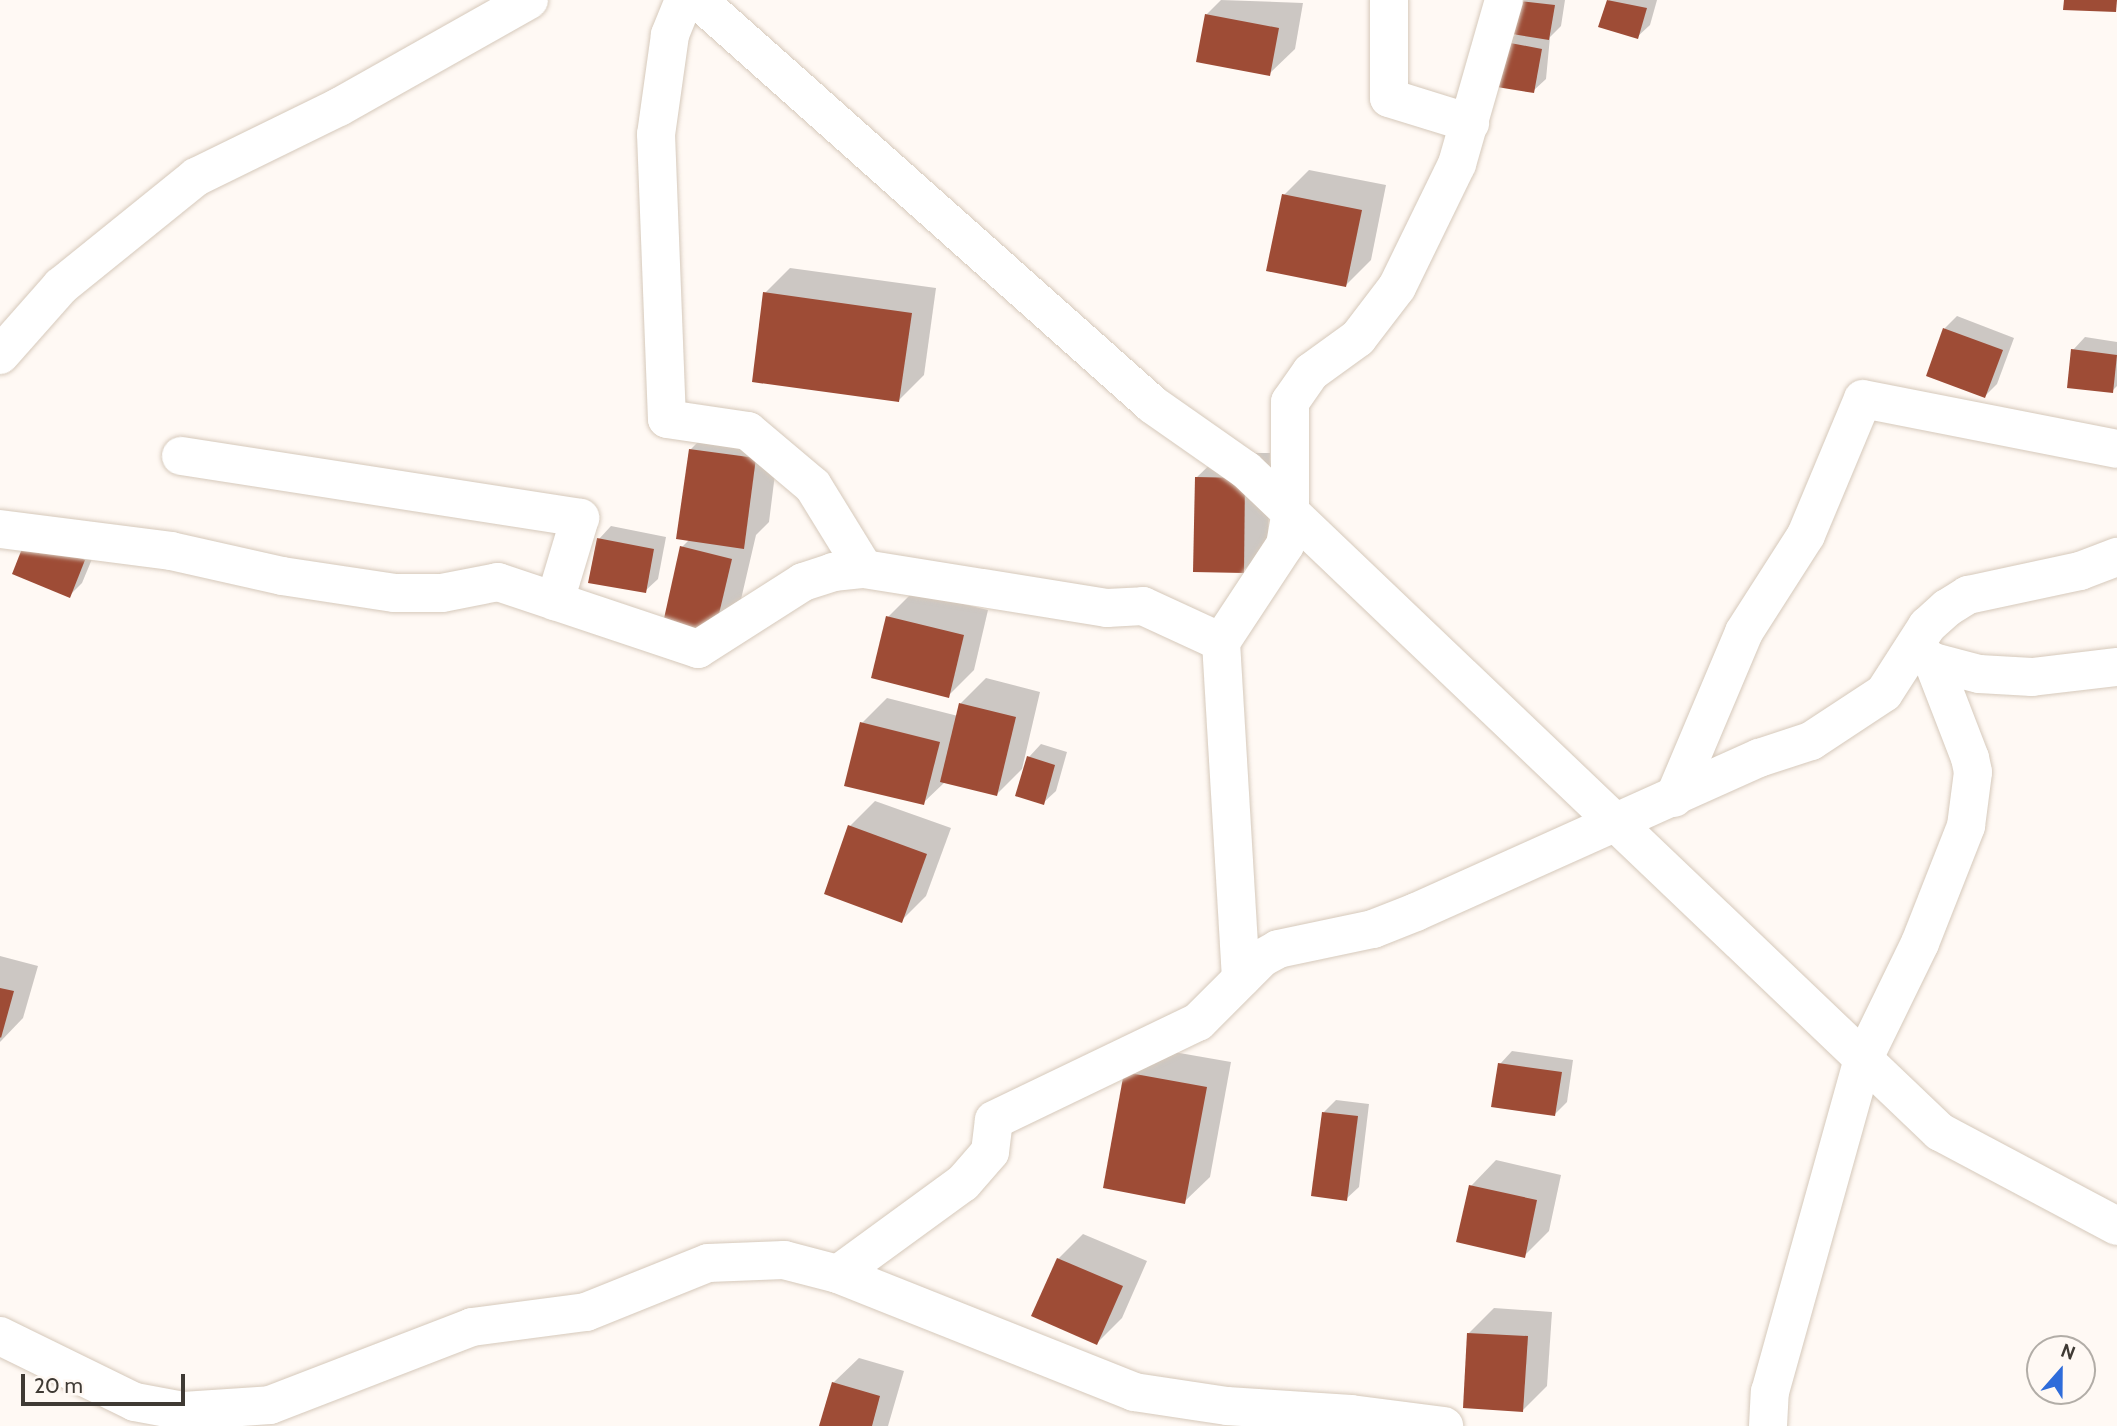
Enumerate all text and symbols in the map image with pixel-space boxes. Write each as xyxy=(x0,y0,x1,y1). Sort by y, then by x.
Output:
north arrow xyxy=(2026,1335,2096,1405)
text: N xyxy=(2058,1339,2078,1365)
scale bar xyxy=(24,1360,189,1404)
text: 20 m xyxy=(34,1373,83,1398)

